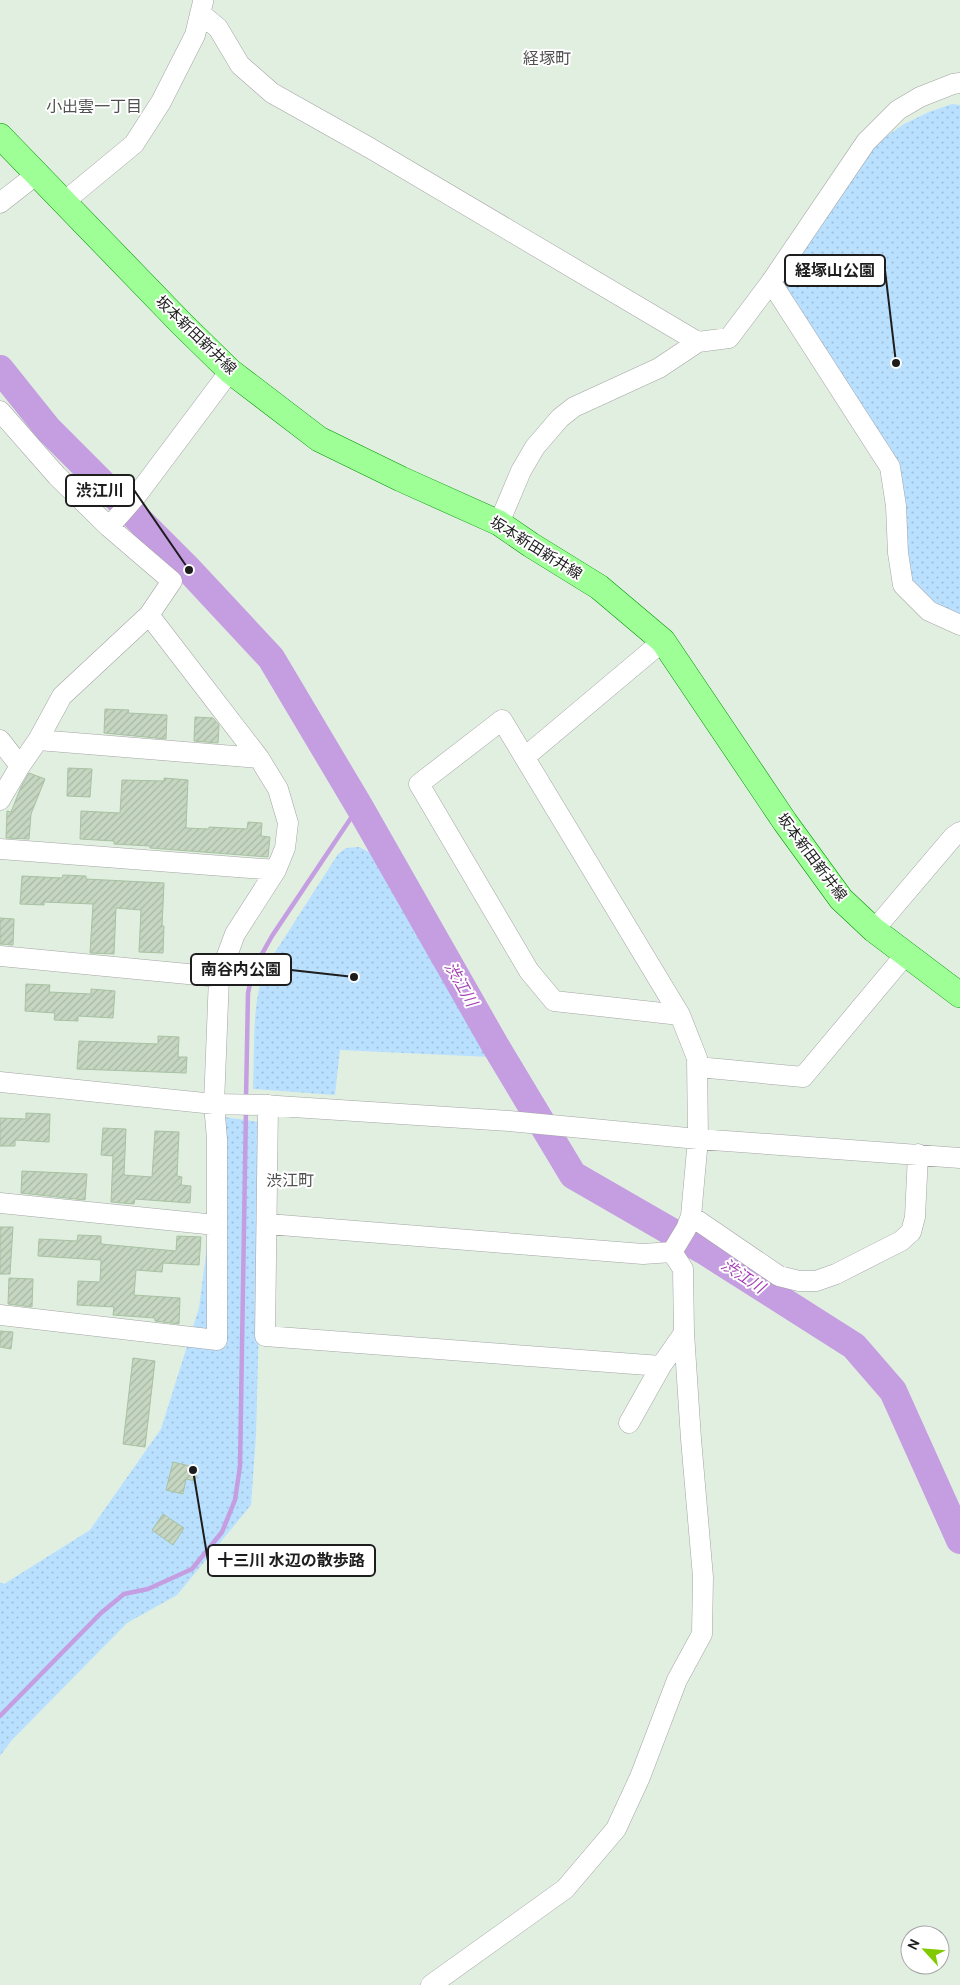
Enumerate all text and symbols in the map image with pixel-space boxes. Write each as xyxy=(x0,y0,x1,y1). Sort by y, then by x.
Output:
district label: 経塚町 xyxy=(523,49,571,68)
district label: 小出雲一丁目 xyxy=(46,97,142,116)
callout: 経塚山公園 xyxy=(785,255,885,286)
text: 経塚山公園 xyxy=(795,261,875,280)
street label: 坂本新田新井線 xyxy=(152,292,240,378)
callout: 渋江川 xyxy=(66,475,134,506)
text: 渋江川 xyxy=(76,481,124,500)
street label: 坂本新田新井線 xyxy=(487,513,585,583)
street label: 坂本新田新井線 xyxy=(773,810,851,904)
callout: 南谷内公園 xyxy=(191,954,291,985)
water label: 渋江川 xyxy=(441,958,482,1011)
text: 南谷内公園 xyxy=(201,960,281,979)
district label: 渋江町 xyxy=(266,1171,314,1190)
water label: 渋江川 xyxy=(718,1255,770,1298)
callout: 十三川 水辺の散歩路 xyxy=(208,1545,375,1576)
text: 十三川 水辺の散歩路 xyxy=(217,1551,365,1570)
north arrow xyxy=(900,1925,950,1975)
text: N xyxy=(903,1936,924,1953)

